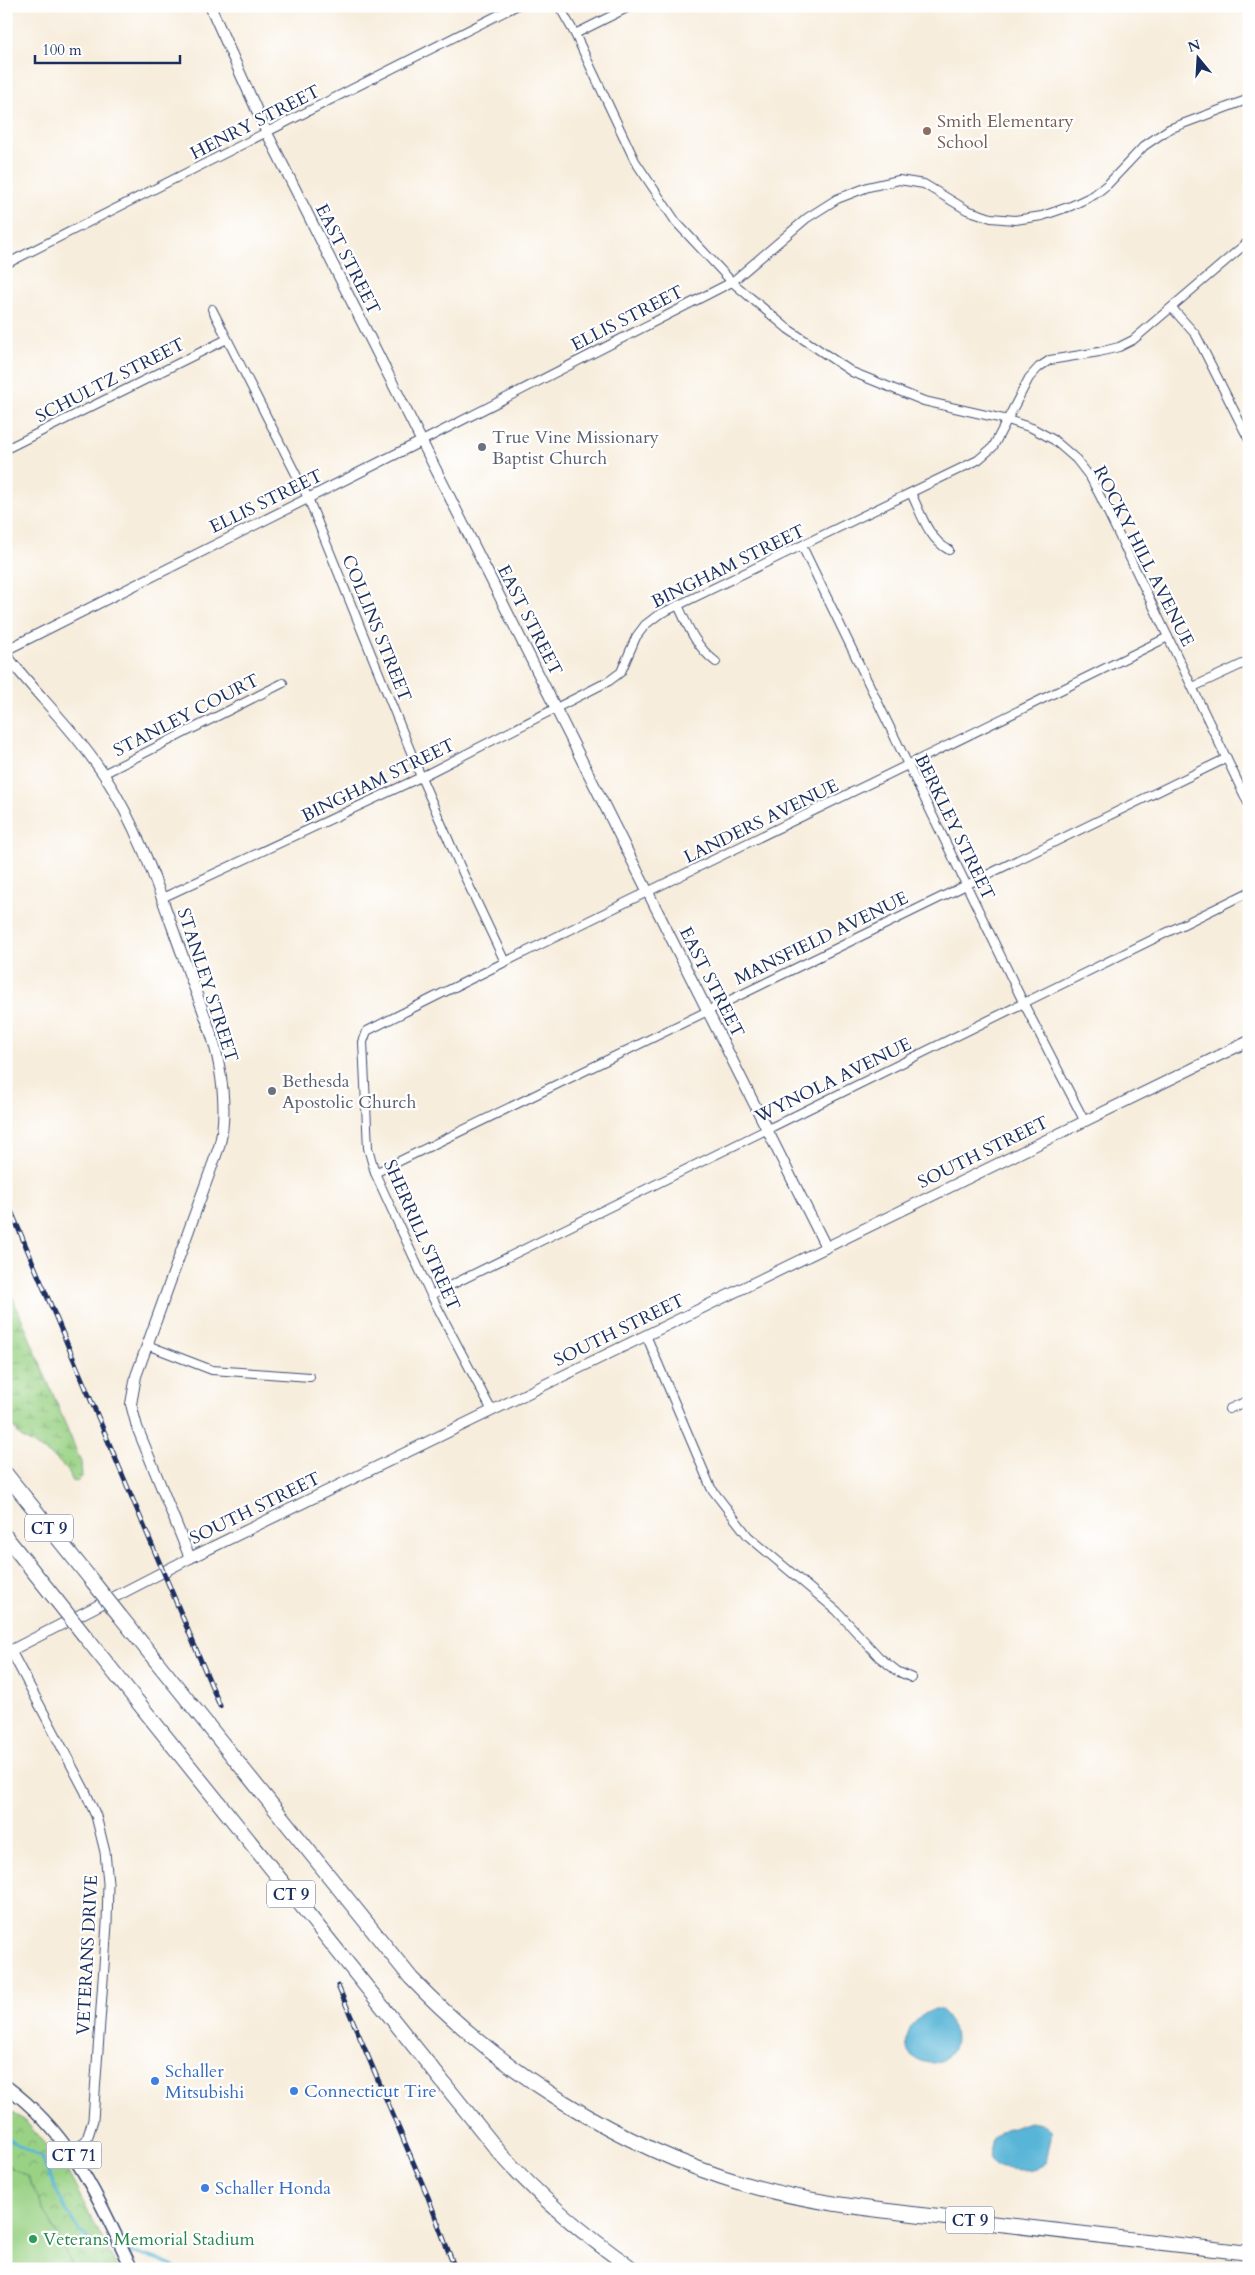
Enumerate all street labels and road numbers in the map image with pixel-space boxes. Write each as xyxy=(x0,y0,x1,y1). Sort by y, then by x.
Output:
street label: HENRY STREET xyxy=(186,79,324,166)
street label: EAST STREET xyxy=(309,200,386,319)
street label: ELLIS STREET xyxy=(567,279,688,358)
street label: SCHULTZ STREET xyxy=(31,332,189,429)
street label: ROCKY HILL AVENUE xyxy=(1087,462,1200,651)
street label: ELLIS STREET xyxy=(205,463,327,540)
street label: BINGHAM STREET xyxy=(647,518,809,614)
street label: COLLINS STREET xyxy=(336,551,417,705)
street label: EAST STREET xyxy=(491,561,568,680)
street label: STANLEY COURT xyxy=(109,668,263,763)
street label: BINGHAM STREET xyxy=(297,732,459,828)
street label: BERKLEY STREET xyxy=(908,750,1001,904)
street label: LANDERS AVENUE xyxy=(680,773,843,870)
street label: MANSFIELD AVENUE xyxy=(730,886,912,991)
street label: STANLEY STREET xyxy=(171,905,244,1065)
street label: EAST STREET xyxy=(673,923,750,1042)
street label: WYNOLA AVENUE xyxy=(750,1032,916,1130)
street label: SOUTH STREET xyxy=(914,1110,1053,1195)
street label: SHERRILL STREET xyxy=(377,1156,466,1315)
street label: SOUTH STREET xyxy=(550,1288,689,1373)
street label: SOUTH STREET xyxy=(186,1466,325,1551)
road number: CT 9 xyxy=(25,1515,73,1542)
street label: VETERANS DRIVE xyxy=(71,1874,104,2036)
road number: CT 9 xyxy=(267,1880,315,1908)
road number: CT 71 xyxy=(46,2142,102,2168)
road number: CT 9 xyxy=(946,2206,994,2234)

